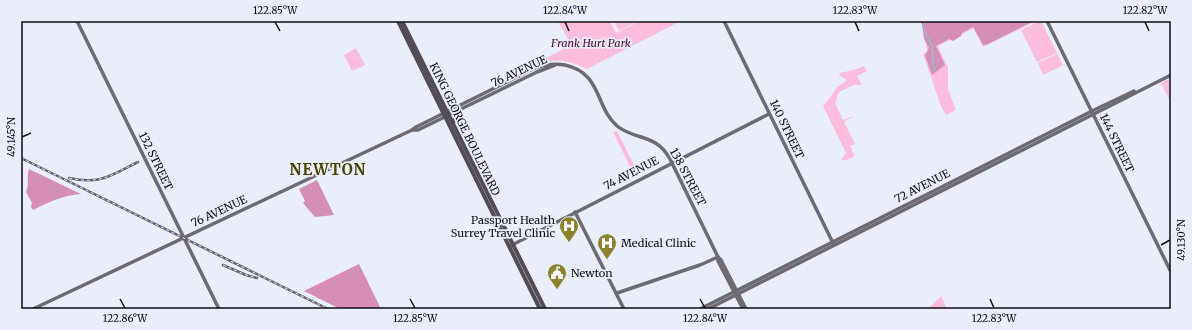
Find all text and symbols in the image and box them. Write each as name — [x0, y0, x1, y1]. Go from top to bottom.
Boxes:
text: 122.85°W — [253, 4, 298, 17]
text: 122.84°W — [543, 4, 588, 17]
text: 122.83°W — [833, 4, 878, 17]
text: 122.82°W — [1123, 4, 1168, 17]
park label: Frank Hurt Park — [550, 36, 631, 50]
street label: 76 AVENUE — [489, 52, 549, 90]
street label: KING GEORGE BOULEVARD — [427, 60, 503, 198]
street label: 140 STREET — [767, 97, 807, 161]
street label: 144 STREET — [1097, 111, 1137, 175]
text: 49.145°N — [5, 117, 18, 157]
street label: 132 STREET — [136, 130, 176, 193]
street label: 138 STREET — [667, 146, 709, 209]
street label: 74 AVENUE — [601, 153, 661, 193]
district label: NEWTON — [290, 160, 366, 179]
street label: 72 AVENUE — [892, 166, 952, 206]
street label: 76 AVENUE — [189, 192, 249, 230]
place label: Passport Health Surrey Travel Clinic — [451, 213, 556, 240]
hospital icon: Passport Health Surrey Travel Clinic — [558, 215, 580, 243]
text: 49.130°N — [1175, 219, 1188, 261]
hospital icon: Medical Clinic — [596, 232, 618, 260]
place label: Medical Clinic — [621, 236, 696, 250]
public building icon: Newton — [546, 262, 568, 290]
place label: Newton — [571, 266, 613, 280]
text: 122.86°W — [103, 312, 148, 325]
text: 122.85°W — [393, 312, 438, 325]
text: 122.84°W — [683, 312, 728, 325]
text: 122.83°W — [972, 312, 1017, 325]

